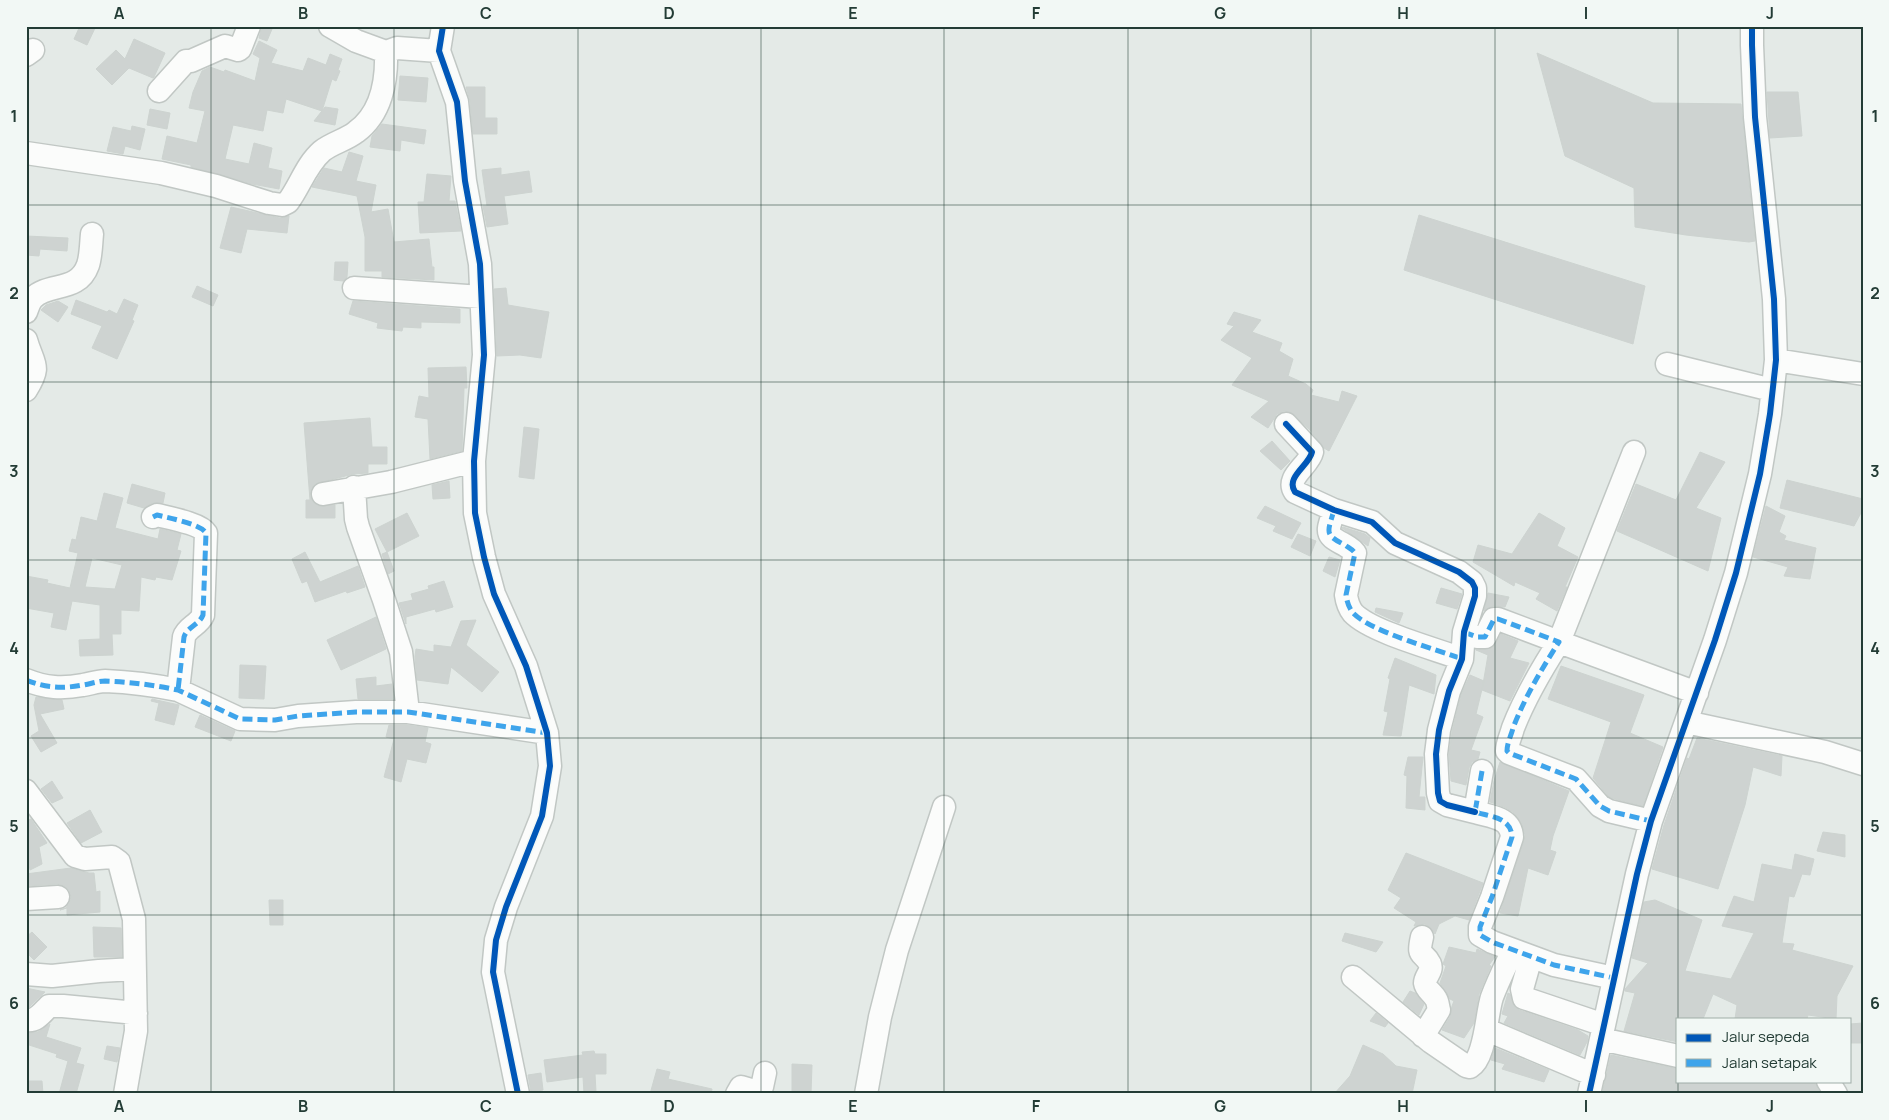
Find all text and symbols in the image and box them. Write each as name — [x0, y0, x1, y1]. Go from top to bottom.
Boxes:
text: A — [114, 2, 125, 24]
text: B — [298, 2, 308, 24]
text: C — [480, 2, 492, 24]
text: D — [663, 2, 675, 24]
text: E — [848, 2, 858, 24]
text: F — [1032, 2, 1041, 24]
text: G — [1214, 2, 1226, 24]
text: H — [1397, 2, 1409, 24]
text: I — [1584, 2, 1588, 24]
text: J — [1766, 2, 1774, 24]
text: 1 — [10, 105, 18, 127]
text: 1 — [1871, 105, 1879, 127]
text: 2 — [9, 282, 19, 304]
text: 2 — [1870, 282, 1880, 304]
text: 3 — [9, 460, 19, 482]
text: 3 — [1870, 460, 1880, 482]
text: 4 — [9, 637, 19, 659]
text: 4 — [1870, 637, 1880, 659]
text: 5 — [9, 815, 19, 837]
text: 5 — [1870, 815, 1880, 837]
text: 6 — [9, 992, 19, 1014]
text: 6 — [1870, 992, 1880, 1014]
legend — [1676, 1018, 1852, 1082]
text: Jalur sepeda — [1722, 1026, 1809, 1047]
text: Jalan setapak — [1722, 1052, 1817, 1073]
text: A — [114, 1095, 125, 1117]
text: B — [298, 1095, 308, 1117]
text: C — [480, 1095, 492, 1117]
text: D — [663, 1095, 675, 1117]
text: E — [848, 1095, 858, 1117]
text: F — [1032, 1095, 1041, 1117]
text: G — [1214, 1095, 1226, 1117]
text: H — [1397, 1095, 1409, 1117]
text: I — [1584, 1095, 1588, 1117]
text: J — [1766, 1095, 1774, 1117]

